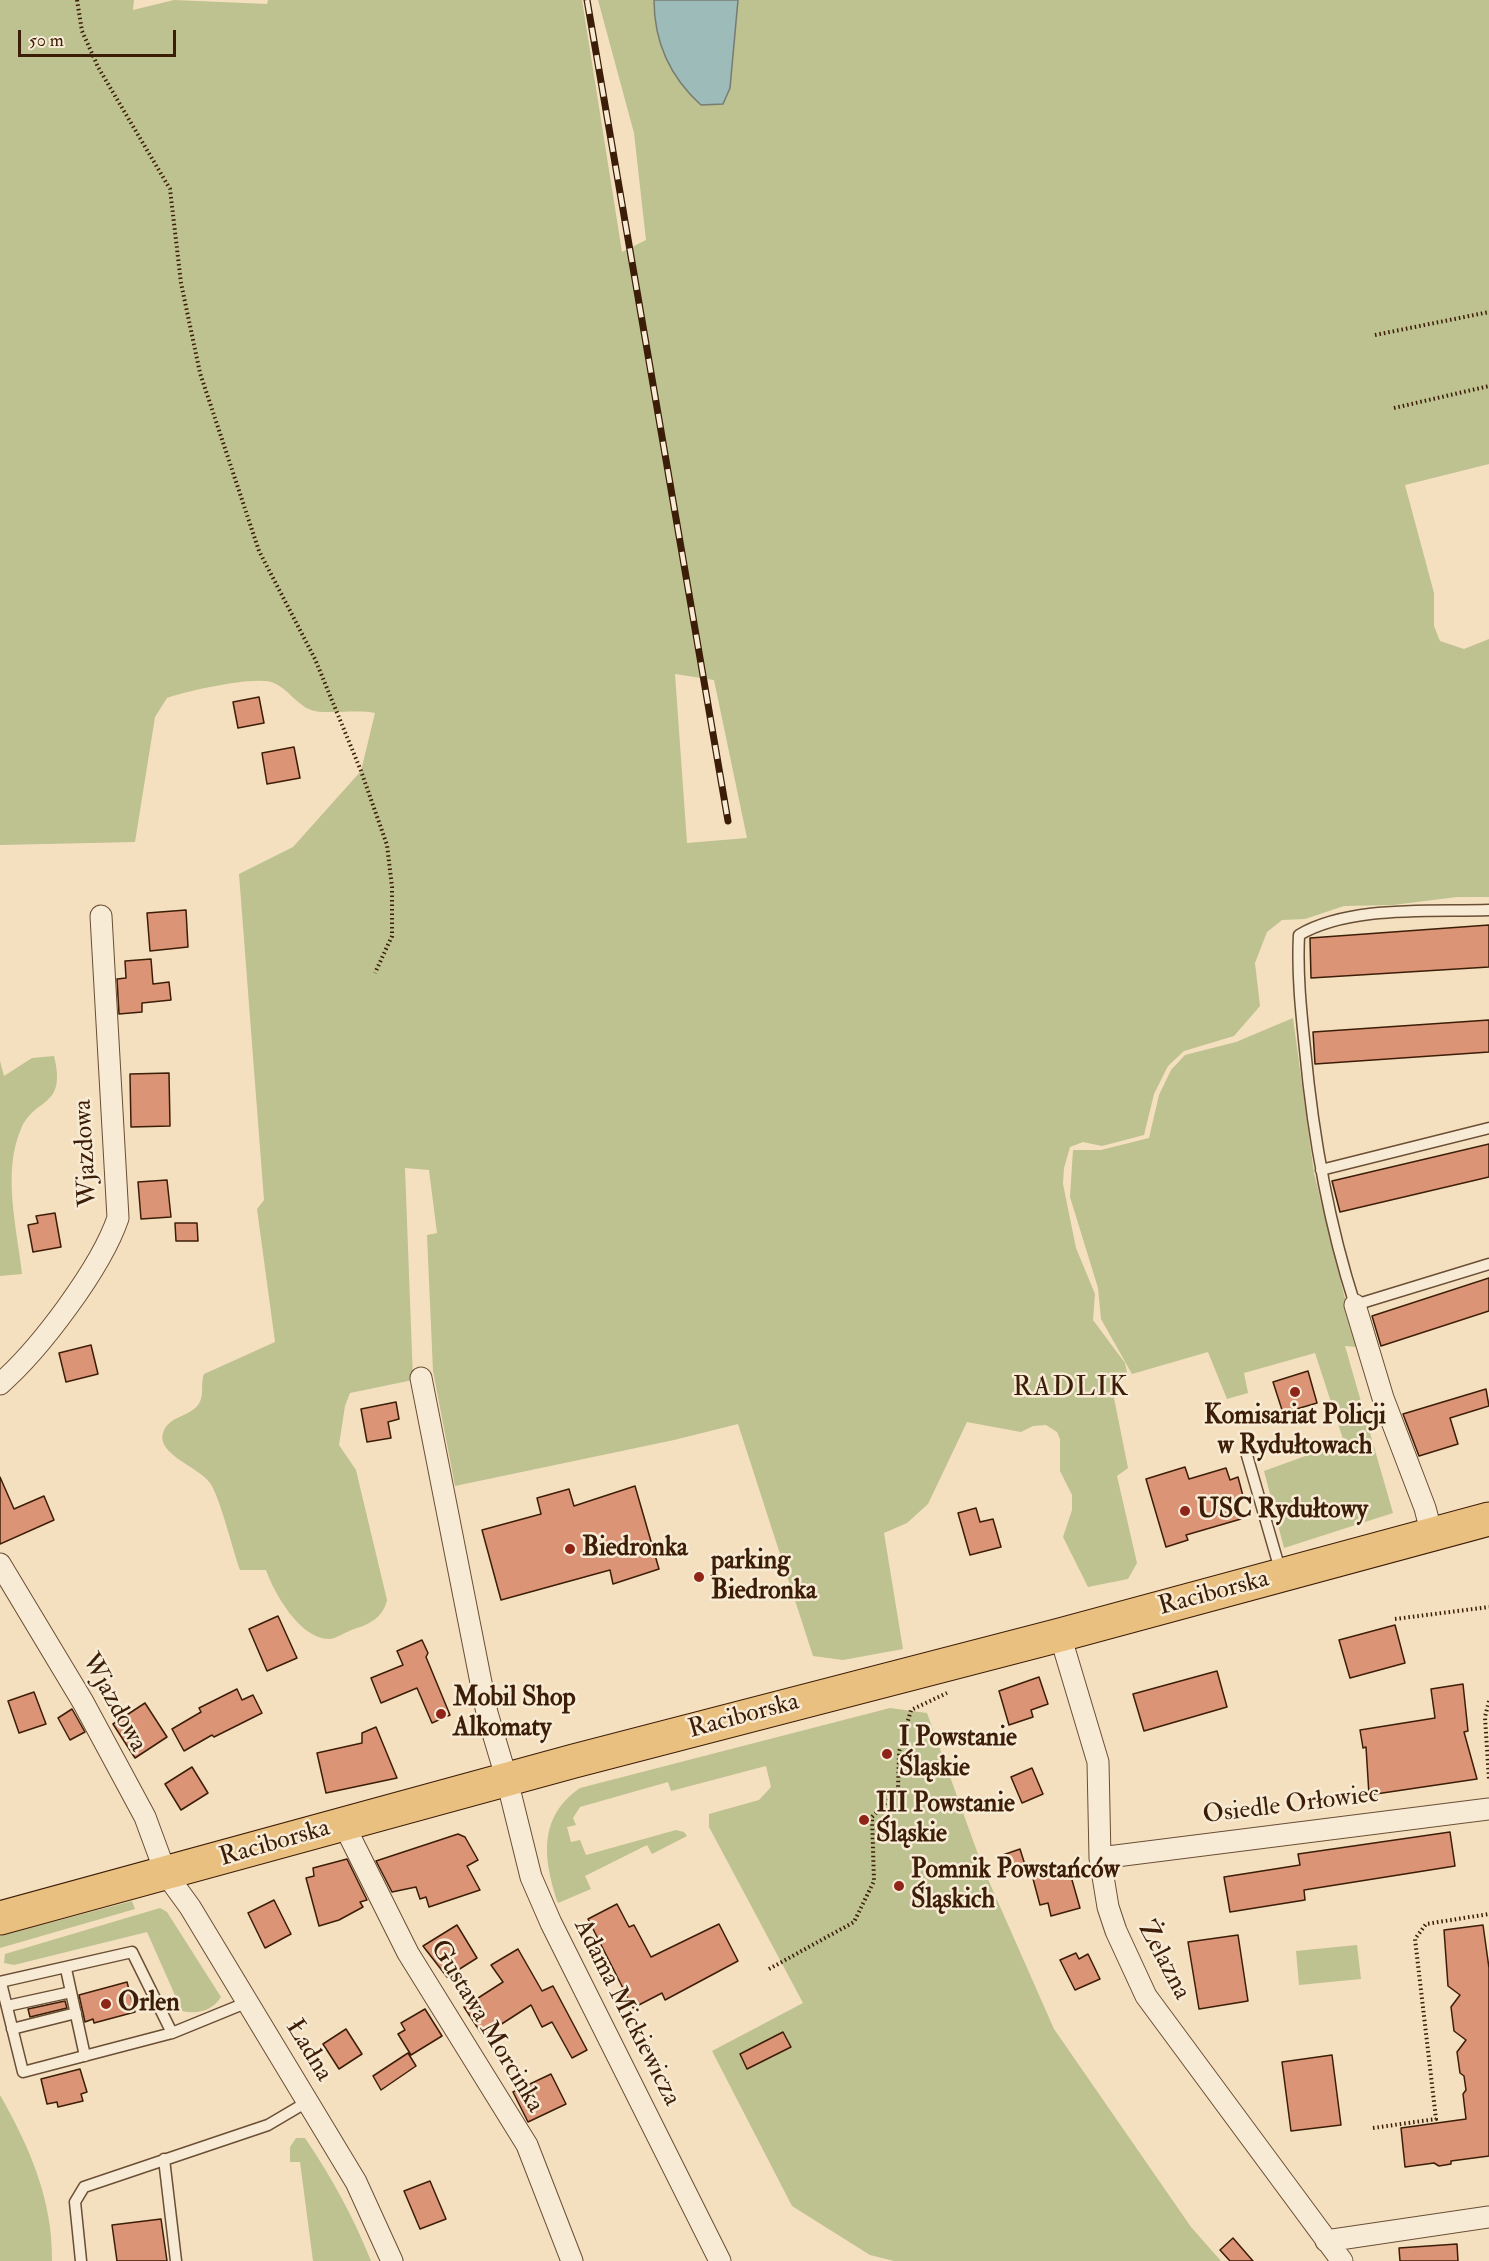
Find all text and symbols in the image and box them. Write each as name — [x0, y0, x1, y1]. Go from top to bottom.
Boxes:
scale bar — [21, 18, 178, 56]
text: 50 m — [29, 29, 64, 52]
street label: Wjazdowa — [69, 1098, 105, 1208]
district label: RADLIK — [1013, 1373, 1129, 1405]
marker: Komisariat Policji w Rydułtowach — [1288, 1385, 1302, 1399]
place label: Komisariat Policji w Rydułtowach — [1204, 1401, 1386, 1462]
place label: USC Rydułtowy — [1197, 1495, 1368, 1527]
marker: USC Rydułtowy — [1178, 1504, 1192, 1518]
place label: Biedronka — [582, 1533, 688, 1565]
marker: Biedronka — [563, 1542, 577, 1556]
place label: parking Biedronka — [711, 1546, 817, 1607]
street label: Raciborska — [1155, 1564, 1273, 1624]
marker: parking Biedronka — [692, 1570, 706, 1584]
street label: Wjazdowa — [73, 1648, 153, 1758]
place label: Mobil Shop Alkomaty — [453, 1683, 576, 1744]
street label: Raciborska — [685, 1687, 803, 1747]
marker: Mobil Shop Alkomaty — [434, 1707, 448, 1721]
place label: I Powstanie Śląskie — [899, 1723, 1017, 1784]
marker: I Powstanie Śląskie — [880, 1747, 894, 1761]
street label: Osiedle Orłowiec — [1201, 1780, 1381, 1832]
place label: III Powstanie Śląskie — [876, 1789, 1015, 1850]
street label: Raciborska — [216, 1813, 334, 1875]
marker: III Powstanie Śląskie — [857, 1813, 871, 1827]
place label: Pomnik Powstańców Śląskich — [911, 1855, 1119, 1916]
marker: Pomnik Powstańców Śląskich — [892, 1879, 906, 1893]
street label: Adama Mickiewicza — [565, 1914, 687, 2112]
street label: Żelazna — [1129, 1916, 1197, 2006]
street label: Gustawa Morcinka — [422, 1935, 550, 2119]
place label: Orlen — [118, 1988, 180, 2020]
marker: Orlen — [99, 1997, 113, 2011]
street label: Ładna — [278, 2014, 338, 2088]

